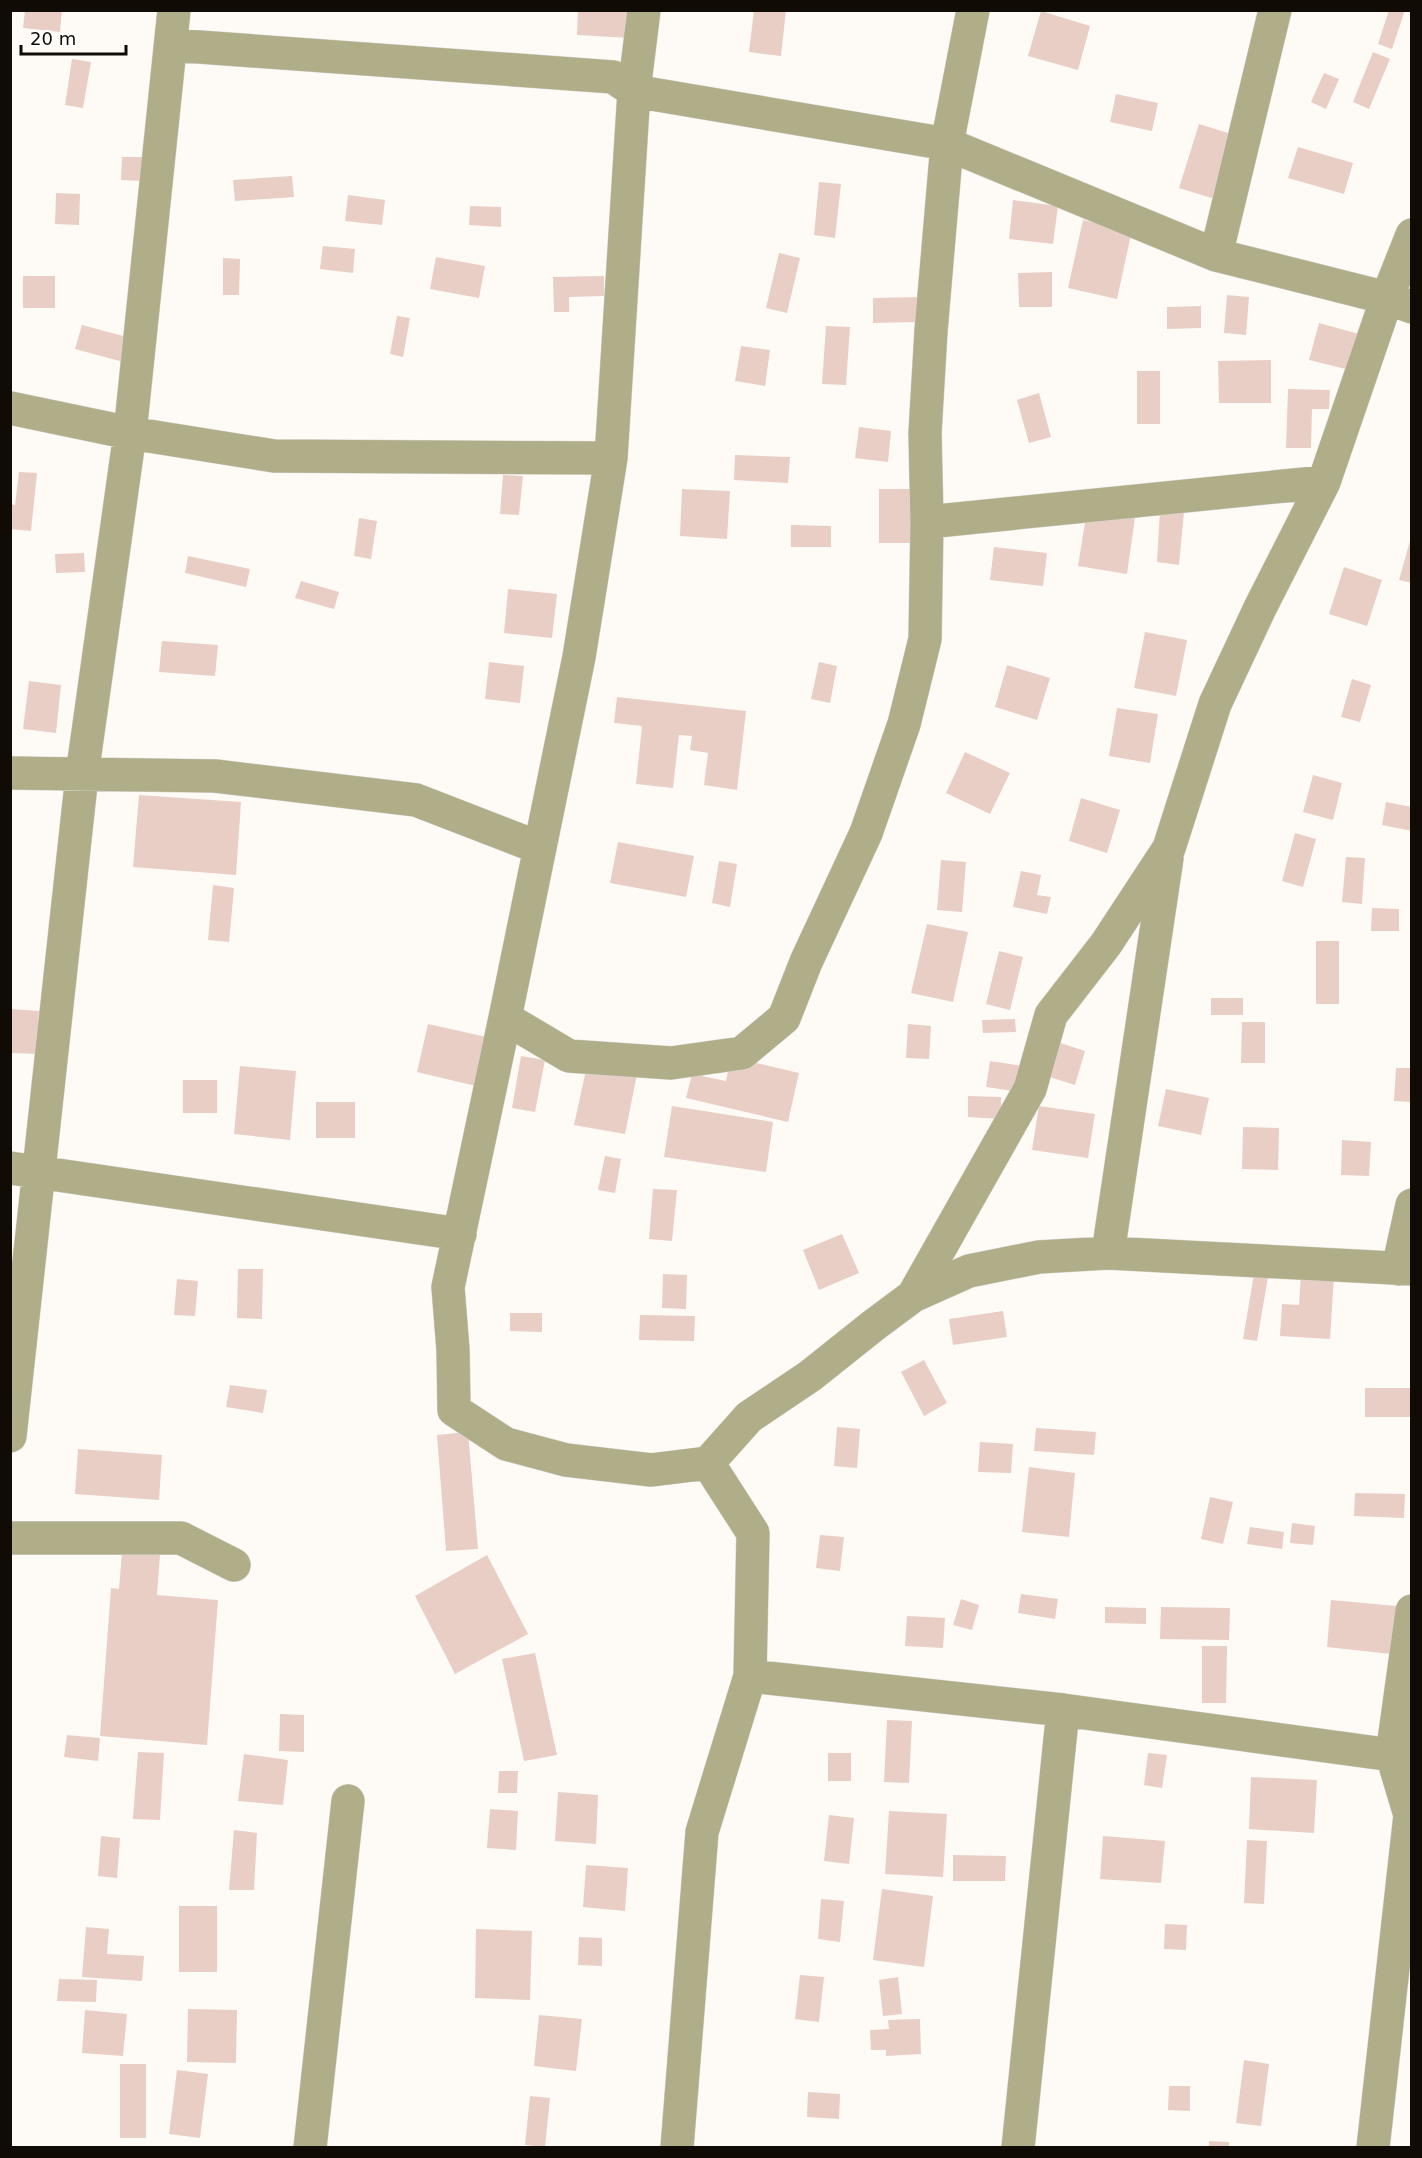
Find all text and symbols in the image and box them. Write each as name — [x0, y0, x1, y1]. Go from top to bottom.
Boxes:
scale bar — [21, 18, 126, 56]
text: 20 m — [30, 28, 76, 49]

